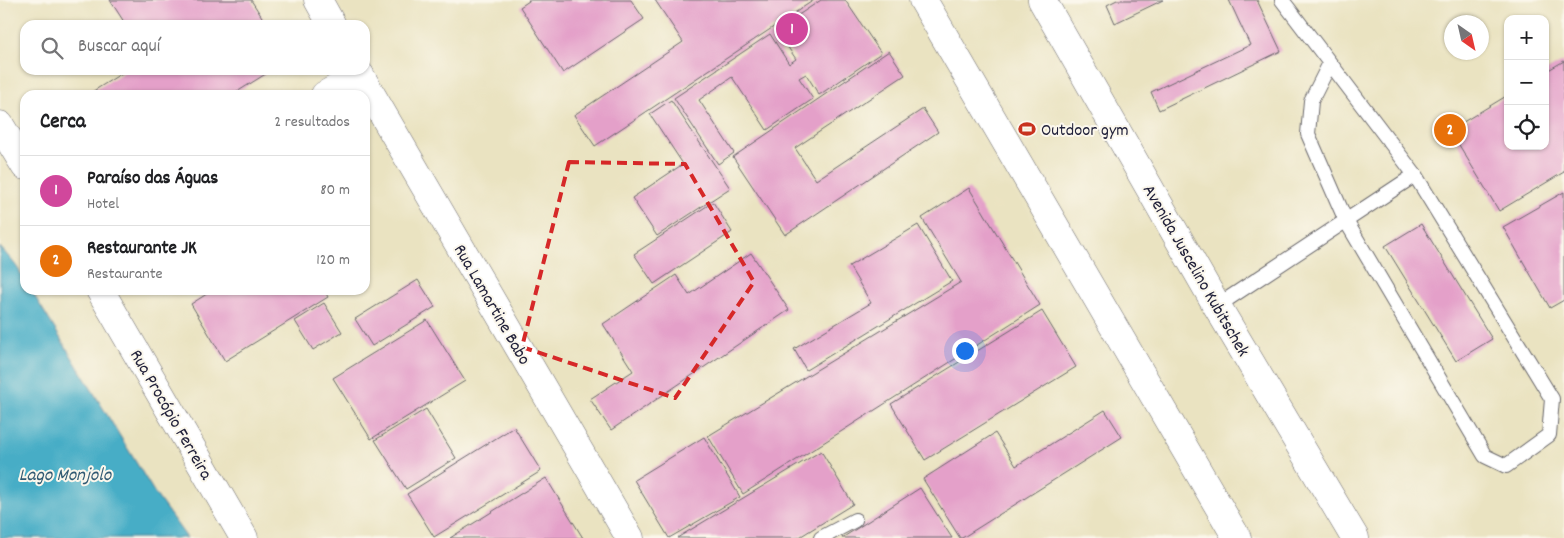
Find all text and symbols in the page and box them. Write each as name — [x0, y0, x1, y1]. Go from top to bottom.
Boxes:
pin: 1 — [776, 10, 808, 48]
north arrow — [1444, 15, 1489, 60]
map controls — [1504, 15, 1549, 150]
button: + — [1504, 15, 1549, 60]
search box — [20, 20, 370, 75]
icon: search — [38, 34, 66, 62]
text: Buscar aquí — [78, 34, 160, 61]
button: − — [1504, 60, 1549, 105]
button: locate — [1504, 105, 1549, 150]
text: Cerca — [40, 108, 86, 138]
text: 2 resultados — [274, 111, 350, 134]
pin: 2 — [1434, 111, 1466, 149]
sports icon: Outdoor gym — [1017, 119, 1037, 139]
place label: Outdoor gym — [1041, 119, 1129, 144]
text: Paraíso das Águas — [87, 166, 218, 193]
text: 1 — [54, 179, 58, 202]
text: 80 m — [320, 179, 350, 202]
street label: Avenida Juscelino Kubitschek — [1135, 181, 1254, 362]
text: Hotel — [87, 193, 119, 216]
text: Restaurante JK — [87, 236, 197, 263]
street label: Rua Lamartine Babo — [446, 240, 536, 370]
text: 2 — [53, 249, 60, 272]
text: 120 m — [316, 249, 350, 272]
text: Restaurante — [87, 263, 163, 286]
your location — [952, 338, 978, 364]
street label: Rua Procópio Ferreira — [122, 346, 218, 485]
water label: Lago Monjolo — [19, 463, 113, 490]

